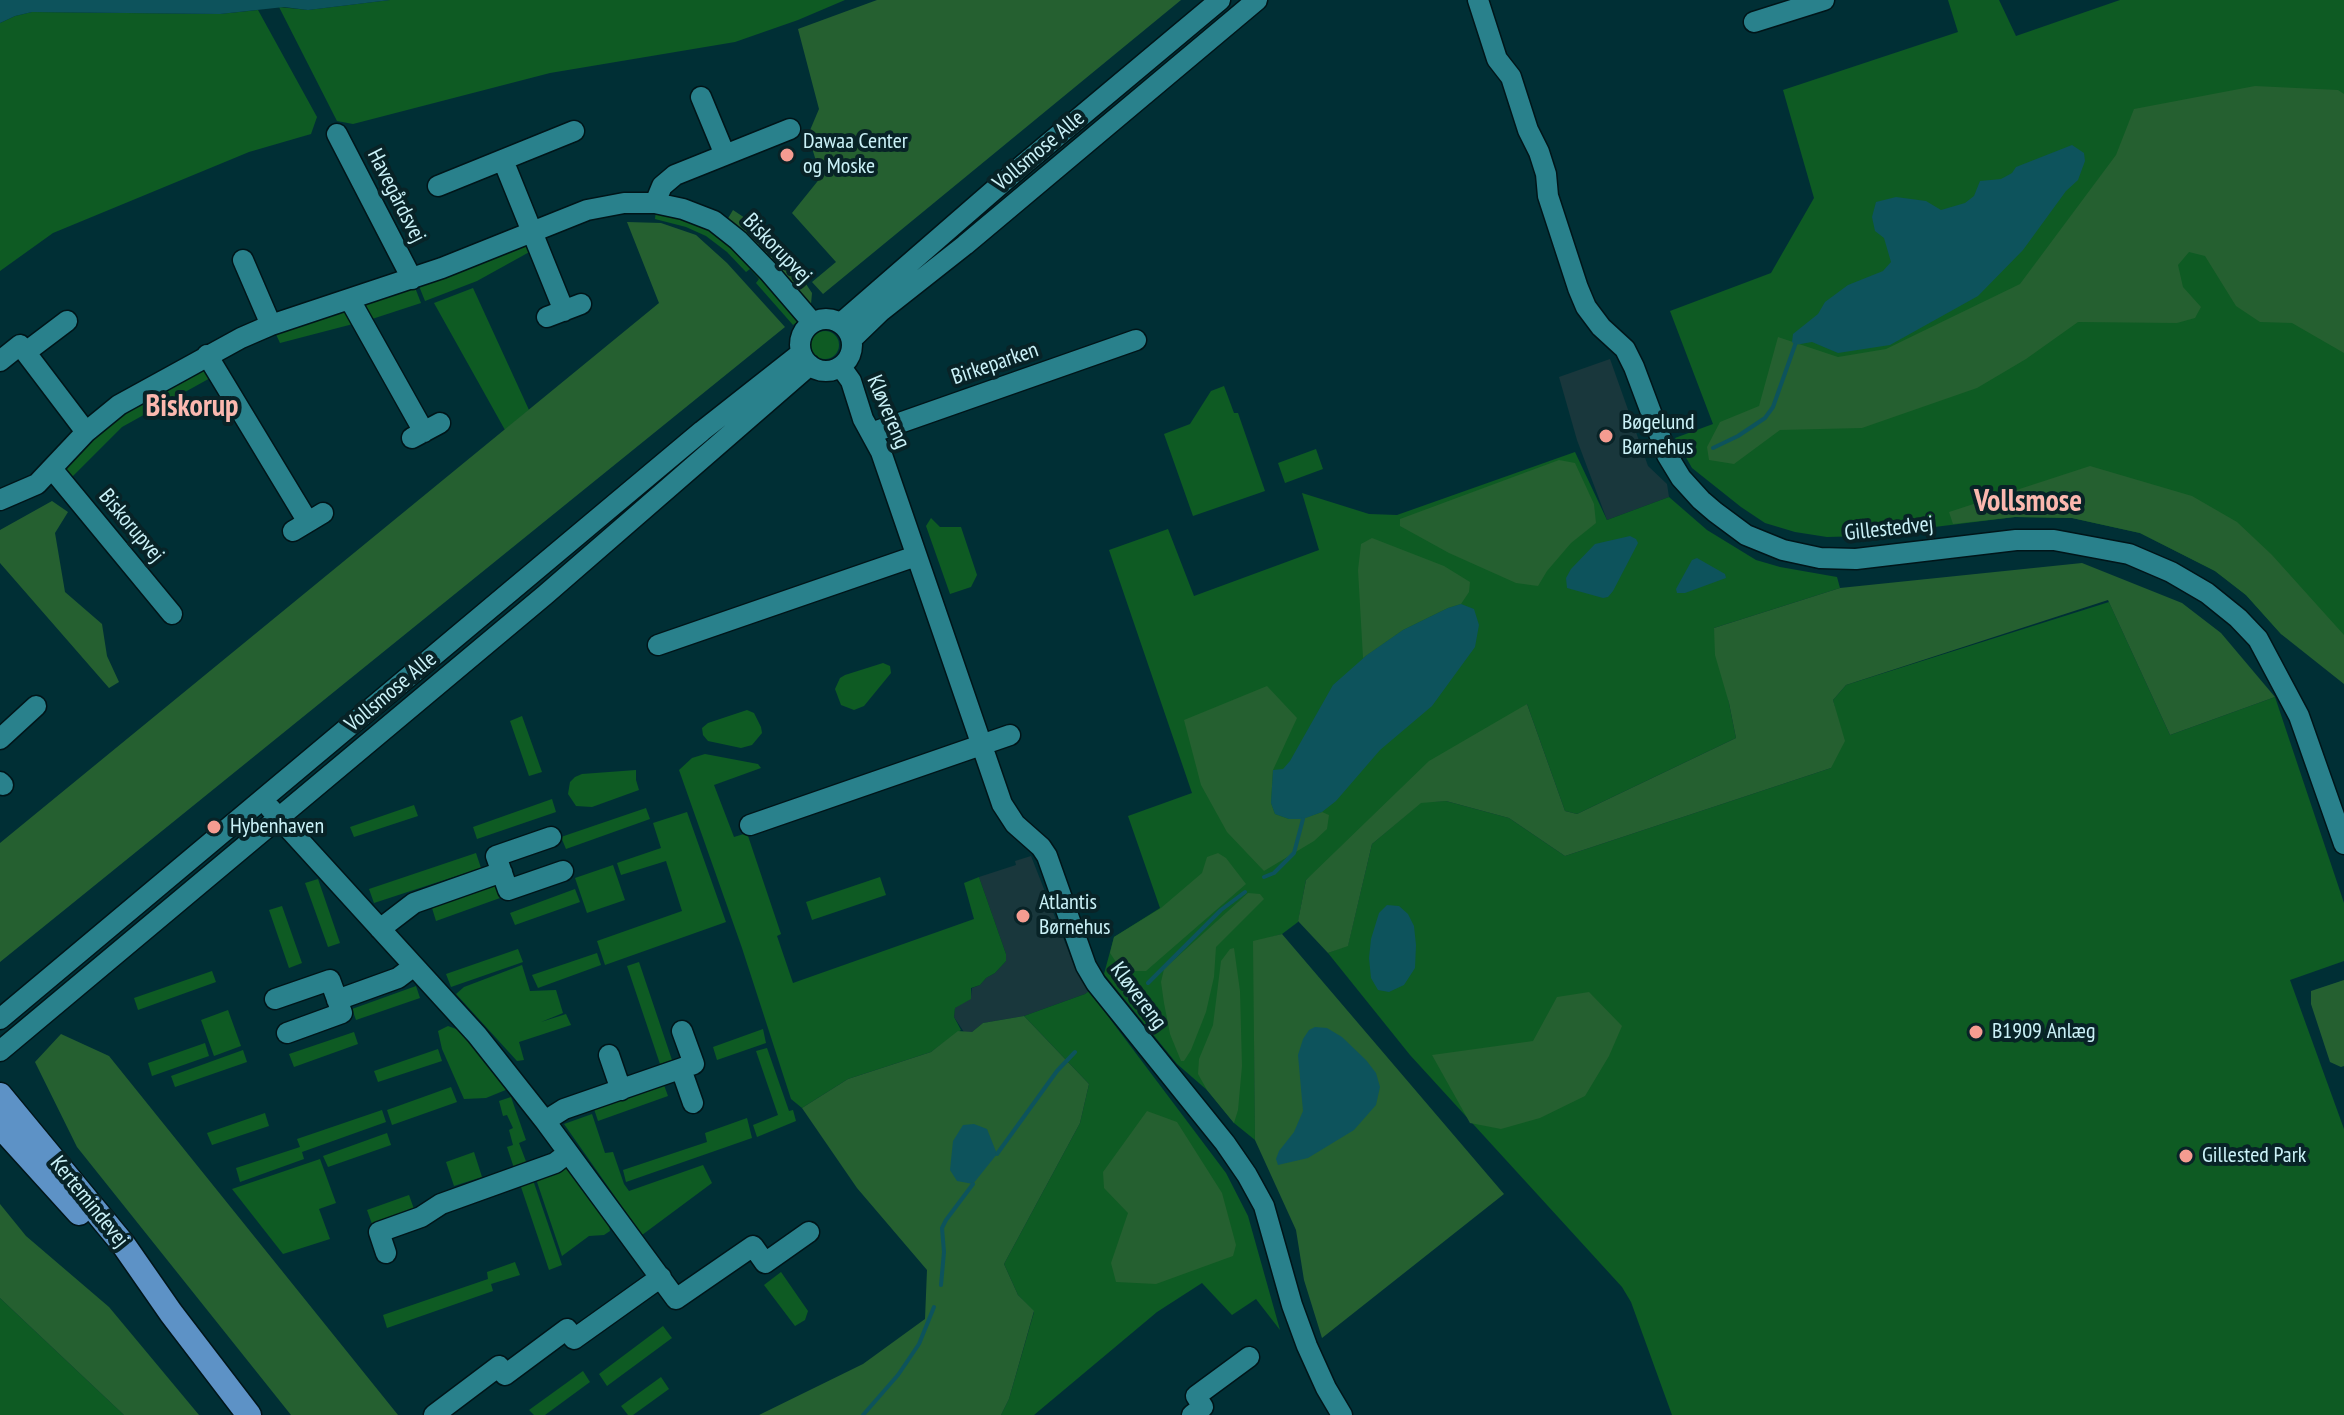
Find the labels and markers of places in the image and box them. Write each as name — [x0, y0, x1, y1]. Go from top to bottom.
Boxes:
place label: Dawaa Center og Moske — [803, 129, 908, 180]
marker: Dawaa Center og Moske — [778, 146, 796, 164]
place label: Bøgelund Børnehus — [1622, 410, 1694, 462]
marker: Bøgelund Børnehus — [1597, 427, 1615, 445]
place label: Hybenhaven — [230, 814, 324, 840]
marker: Hybenhaven — [205, 818, 223, 836]
place label: Atlantis Børnehus — [1039, 890, 1110, 942]
marker: Atlantis Børnehus — [1014, 907, 1032, 925]
place label: B1909 Anlæg — [1992, 1019, 2095, 1045]
marker: B1909 Anlæg — [1967, 1023, 1985, 1041]
place label: Gillested Park — [2202, 1143, 2306, 1169]
marker: Gillested Park — [2177, 1147, 2195, 1165]

